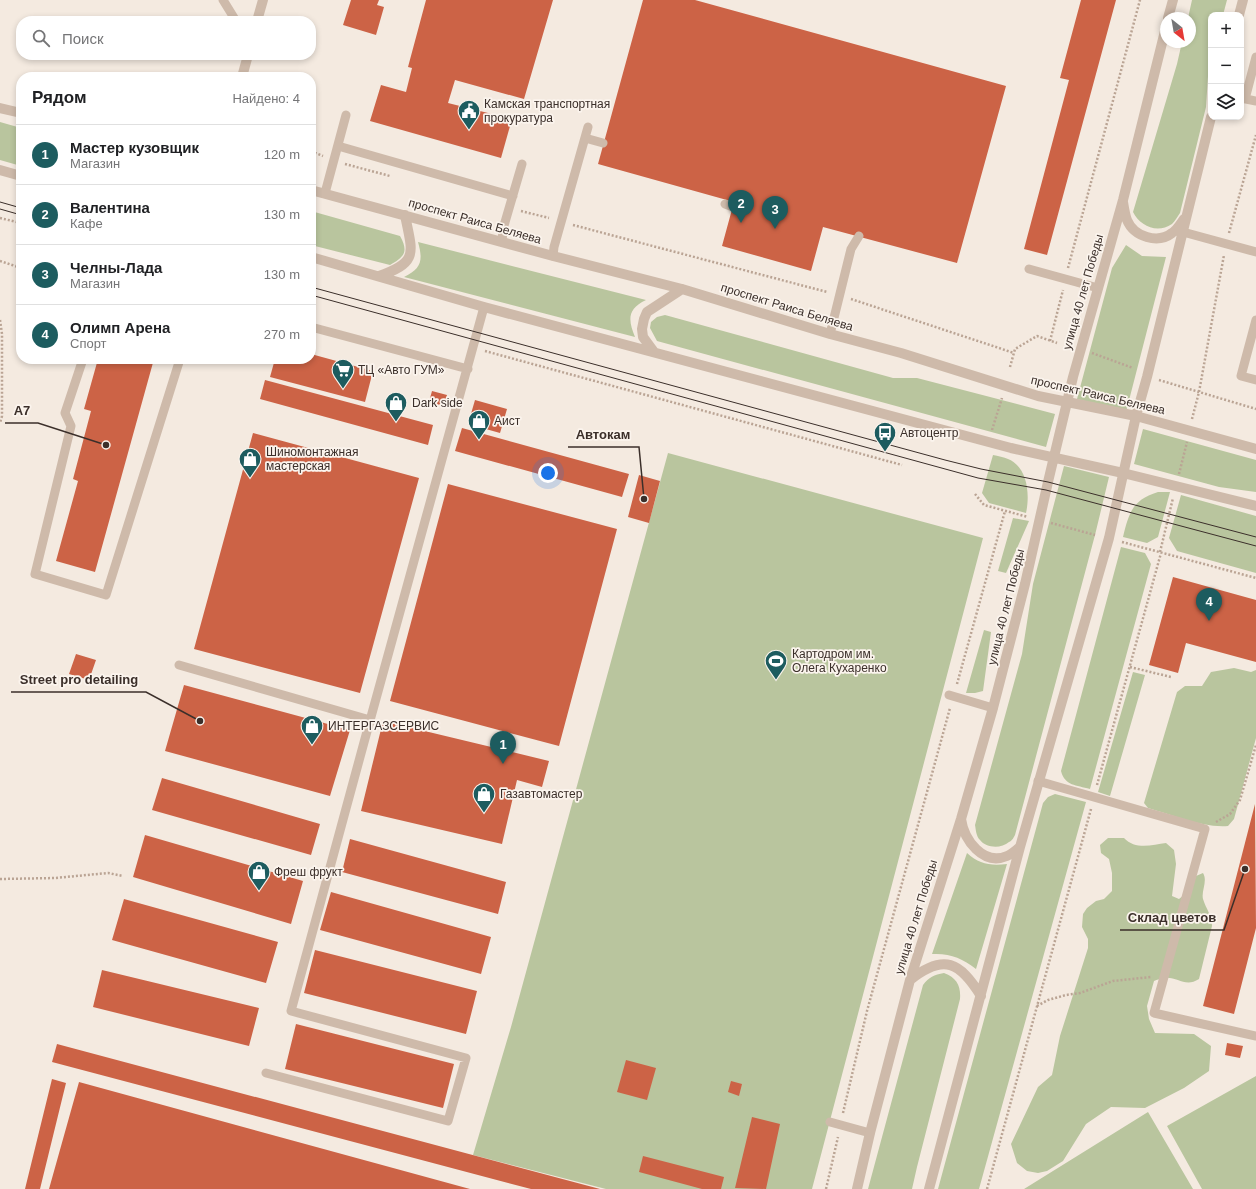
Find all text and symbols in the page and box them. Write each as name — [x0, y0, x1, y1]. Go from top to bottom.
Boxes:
north arrow — [1160, 12, 1196, 48]
map controls — [1208, 12, 1244, 120]
button: + — [1208, 12, 1244, 48]
search box — [16, 16, 316, 60]
icon: search — [30, 27, 52, 49]
text: Поиск — [62, 30, 104, 47]
button: − — [1208, 48, 1244, 84]
button: layers — [1208, 84, 1244, 120]
text: Рядом — [32, 88, 87, 107]
text: Найдено: 4 — [232, 91, 300, 106]
place label: Камская транспортная прокуратура — [484, 97, 610, 125]
public building icon: Камская транспортная прокуратура — [456, 98, 482, 131]
text: Мастер кузовщик — [70, 139, 199, 156]
text: 1 — [41, 147, 49, 162]
text: 120 m — [264, 147, 300, 162]
text: Магазин — [70, 156, 120, 171]
pin: 2 — [728, 190, 754, 223]
street label: проспект Раиса Беляева — [407, 195, 543, 247]
pin: 3 — [762, 196, 788, 229]
text: Валентина — [70, 199, 150, 216]
text: 2 — [41, 207, 49, 222]
text: 130 m — [264, 207, 300, 222]
text: Кафе — [70, 216, 103, 231]
street label: улица 40 лет Победы — [1060, 233, 1106, 351]
text: Челны-Лада — [70, 259, 162, 276]
text: 3 — [41, 267, 49, 282]
text: 130 m — [264, 267, 300, 282]
text: Магазин — [70, 276, 120, 291]
street label: проспект Раиса Беляева — [719, 280, 855, 334]
text: Олимп Арена — [70, 319, 170, 336]
text: 4 — [41, 327, 49, 342]
text: 270 m — [264, 327, 300, 342]
text: Спорт — [70, 336, 107, 351]
supermarket icon: ТЦ «Авто ГУМ» — [330, 357, 356, 390]
place label: ТЦ «Авто ГУМ» — [358, 363, 445, 377]
street label: проспект Раиса Беляева — [1029, 373, 1167, 417]
shop icon: Dark side — [383, 390, 409, 423]
place label: Dark side — [412, 396, 463, 410]
callout: А7 — [5, 398, 38, 423]
text: А7 — [14, 403, 30, 418]
shop icon: Аист — [466, 408, 492, 441]
place label: Аист — [494, 414, 521, 428]
bus stop icon: Автоцентр — [872, 420, 898, 453]
callout: Автокам — [568, 422, 639, 447]
place label: Автоцентр — [900, 426, 959, 440]
text: Автокам — [576, 427, 630, 442]
place label: Шиномонтажная мастерская — [266, 445, 358, 473]
shop icon: Шиномонтажная мастерская — [237, 446, 263, 479]
your location — [538, 463, 558, 483]
street label: улица 40 лет Победы — [985, 547, 1027, 667]
pin: 4 — [1196, 588, 1222, 621]
place label: Картодром им. Олега Кухаренко — [792, 647, 887, 675]
sports icon: Картодром им. Олега Кухаренко — [763, 648, 789, 681]
callout: Street pro detailing — [11, 667, 146, 692]
text: Street pro detailing — [20, 672, 138, 687]
shop icon: ИНТЕРГАЗСЕРВИС — [299, 713, 325, 746]
place label: ИНТЕРГАЗСЕРВИС — [328, 719, 440, 733]
pin: 1 — [490, 731, 516, 764]
shop icon: Газавтомастер — [471, 781, 497, 814]
place label: Газавтомастер — [500, 787, 583, 801]
street label: улица 40 лет Победы — [892, 858, 940, 976]
shop icon: Фреш фрукт — [246, 859, 272, 892]
place label: Фреш фрукт — [274, 865, 343, 879]
callout: Склад цветов — [1120, 905, 1224, 930]
text: Склад цветов — [1128, 910, 1216, 925]

